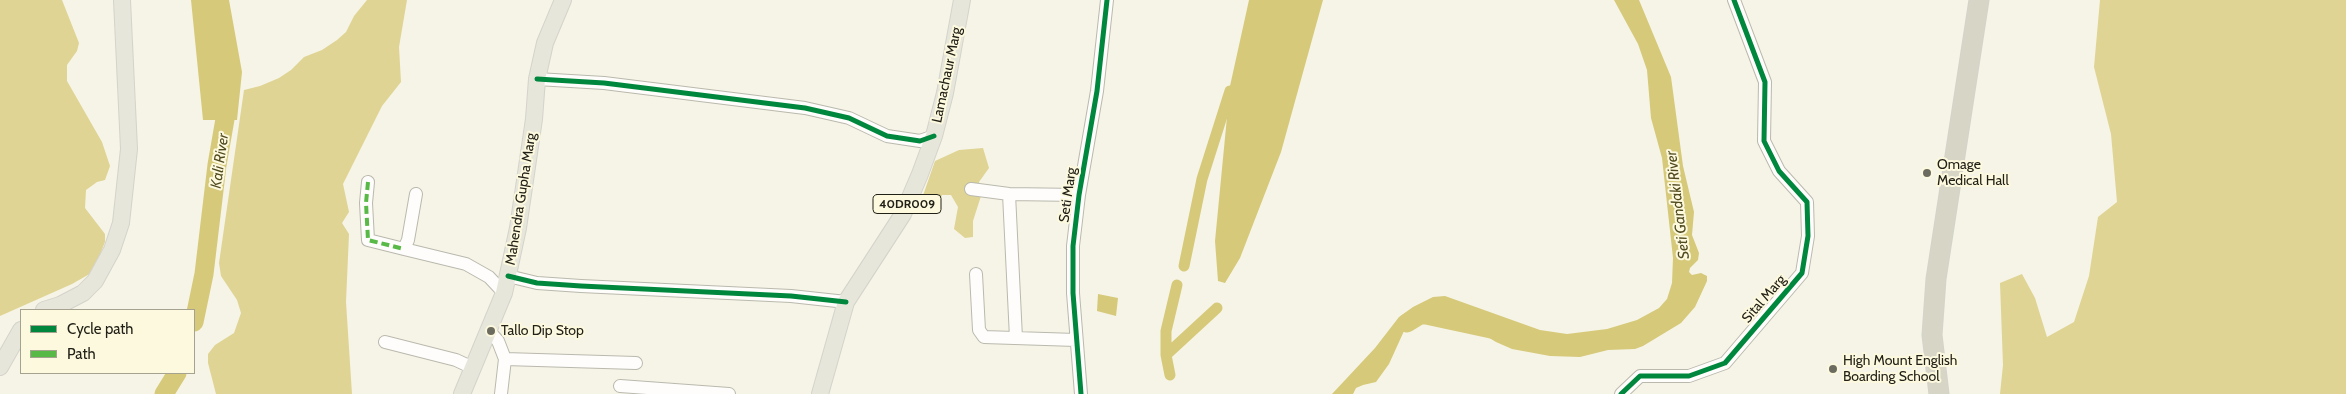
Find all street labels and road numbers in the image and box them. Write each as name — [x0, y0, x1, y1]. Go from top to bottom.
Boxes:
street label: Lamachaur Marg — [929, 26, 965, 124]
street label: Mahendra Gupha Marg — [502, 132, 540, 266]
street label: Seti Marg — [1056, 166, 1080, 224]
road number: 40DR009 — [873, 194, 941, 213]
street label: Sital Marg — [1739, 272, 1789, 326]

